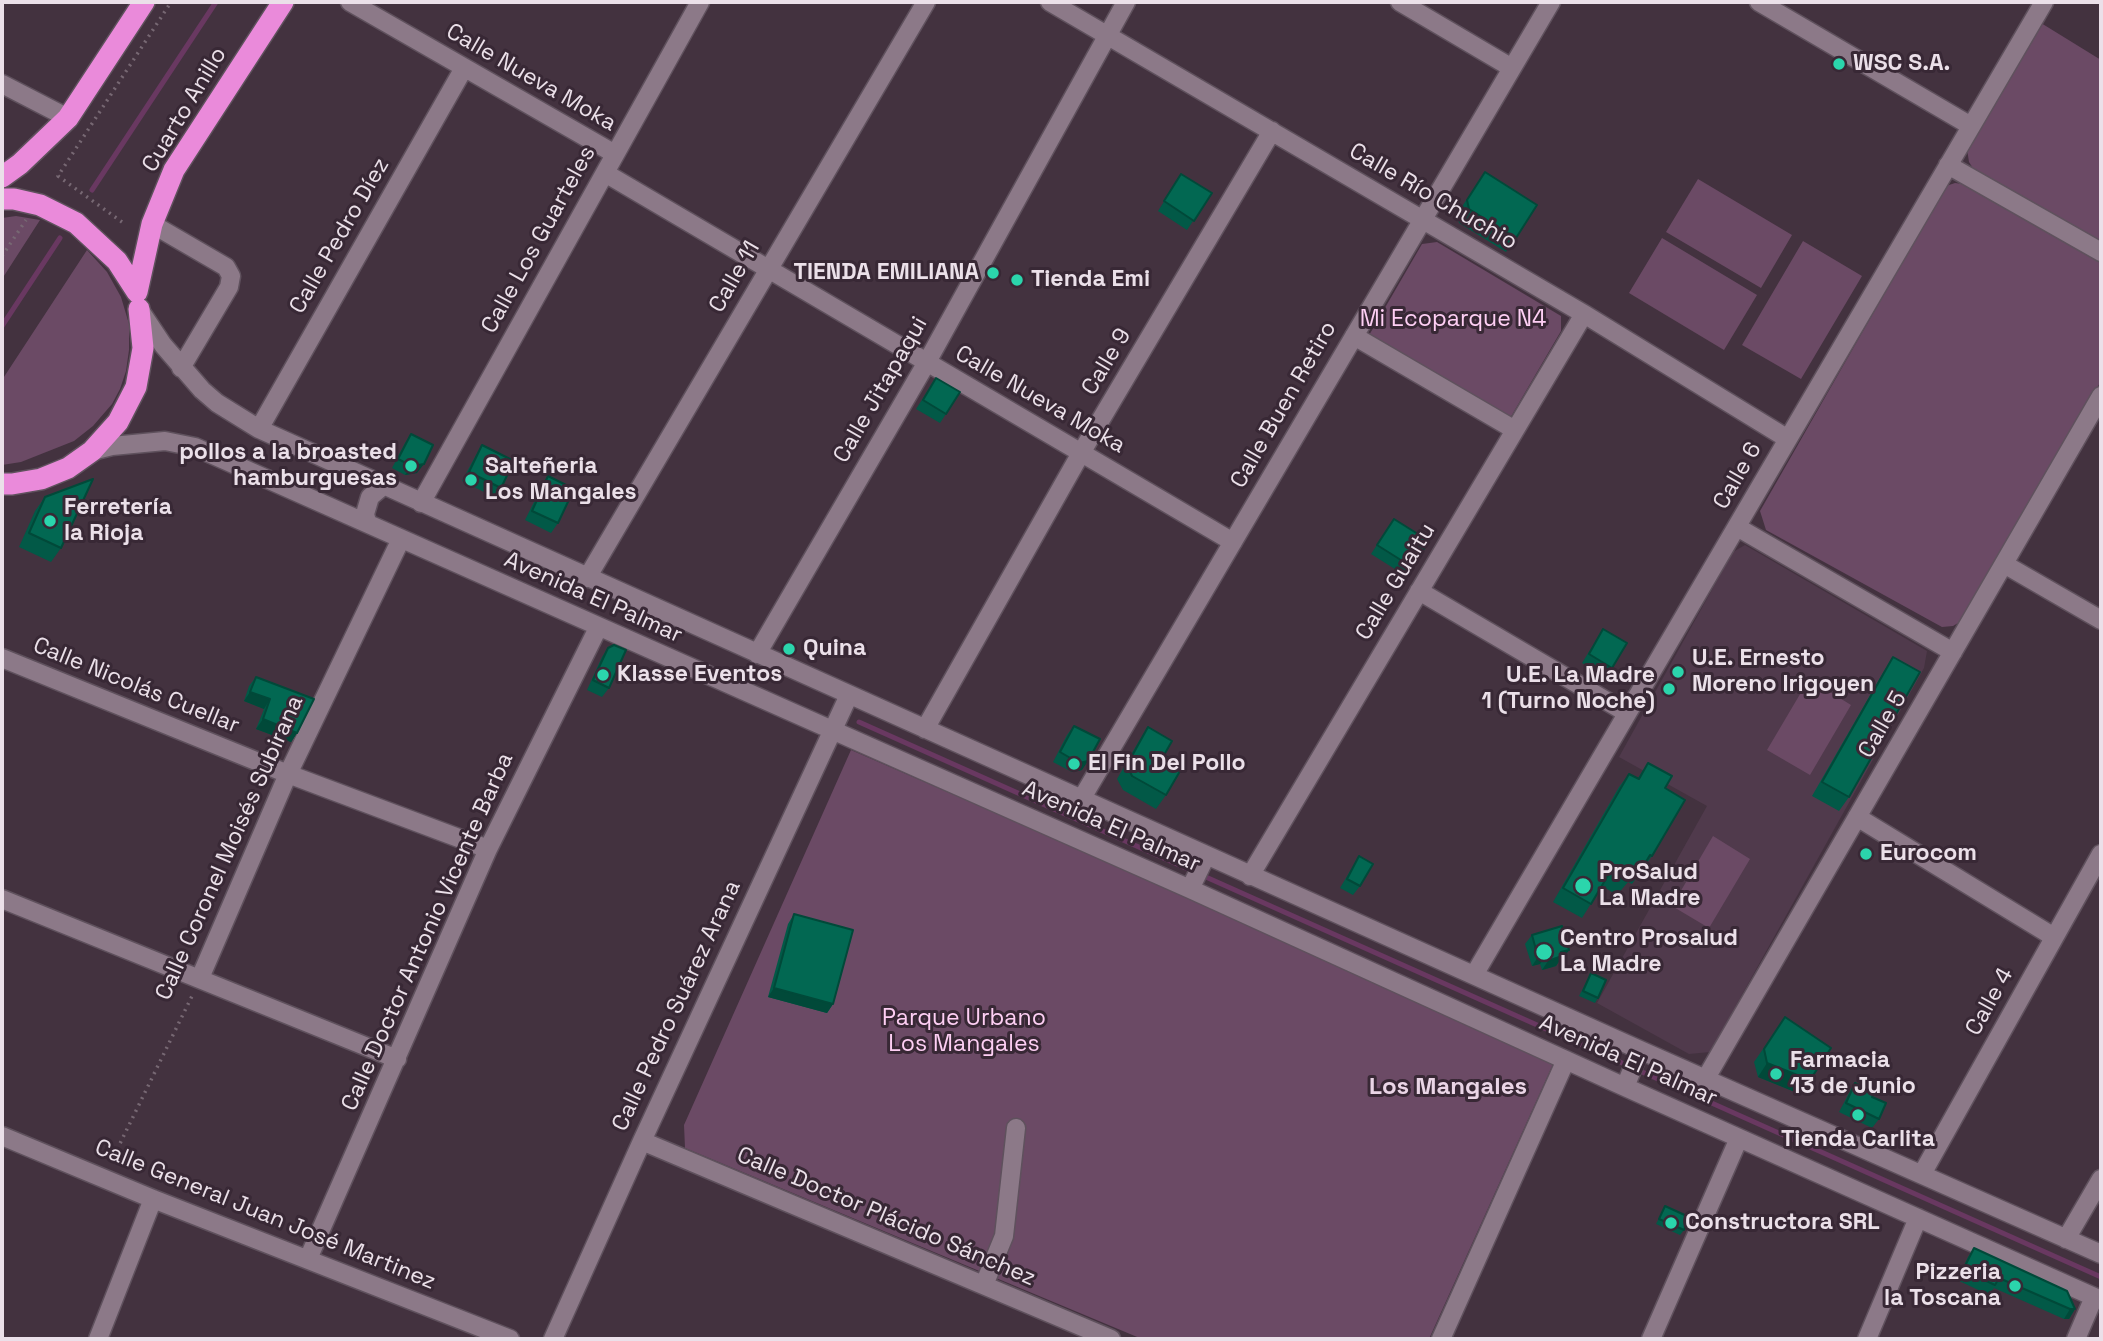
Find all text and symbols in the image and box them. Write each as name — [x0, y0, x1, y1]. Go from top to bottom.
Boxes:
street label: Calle Nueva Moka — [441, 18, 621, 138]
street label: Cuarto Anillo — [137, 43, 233, 177]
place label: WSC S.A. — [1853, 50, 1950, 78]
marker: WSC S.A. — [1831, 56, 1847, 72]
street label: Calle Río Chuchio — [1344, 138, 1522, 256]
street label: Calle Los Guarteles — [476, 142, 602, 338]
street label: Calle Pedro Díez — [284, 153, 396, 319]
street label: Calle 11 — [704, 236, 766, 318]
place label: TIENDA EMILIANA — [793, 259, 979, 287]
marker: TIENDA EMILIANA — [985, 265, 1001, 281]
place label: Tienda Emi — [1031, 266, 1150, 294]
marker: Tienda Emi — [1009, 272, 1025, 288]
park label: Mi Ecoparque N4 — [1360, 306, 1546, 334]
street label: Calle Jitapaqui — [828, 312, 934, 468]
street label: Calle Buen Retiro — [1225, 317, 1343, 493]
street label: Calle 9 — [1076, 324, 1138, 400]
street label: Calle Nueva Moka — [950, 340, 1130, 460]
street label: Calle 6 — [1708, 438, 1768, 514]
place label: pollos a la broasted hamburguesas — [179, 439, 397, 493]
place label: Salteñeria Los Mangales — [485, 453, 637, 507]
marker: pollos a la broasted hamburguesas — [403, 458, 419, 474]
marker: Salteñeria Los Mangales — [463, 472, 479, 488]
place label: Ferretería la Rioja — [64, 494, 172, 548]
marker: Ferretería la Rioja — [42, 513, 58, 529]
street label: Calle Guaitu — [1350, 519, 1442, 645]
street label: Avenida El Palmar — [500, 546, 686, 650]
street label: Calle Nicolás Cuellar — [29, 632, 243, 740]
place label: Quina — [803, 635, 866, 663]
marker: Quina — [781, 641, 797, 657]
place label: U.E. Ernesto Moreno Irigoyen — [1692, 645, 1874, 699]
place label: Klasse Eventos — [617, 661, 782, 689]
place label: U.E. La Madre 1 (Turno Noche) — [1481, 662, 1655, 716]
marker: U.E. Ernesto Moreno Irigoyen — [1670, 664, 1686, 680]
marker: Klasse Eventos — [595, 667, 611, 683]
marker: U.E. La Madre 1 (Turno Noche) — [1661, 681, 1677, 697]
street label: Calle 5 — [1853, 687, 1913, 763]
street label: Calle Coronel Moisés Subirana — [150, 691, 310, 1005]
street label: Calle Doctor Antonio Vicente Barba — [336, 749, 520, 1115]
place label: El Fin Del Pollo — [1088, 750, 1246, 778]
marker: El Fin Del Pollo — [1066, 756, 1082, 772]
street label: Avenida El Palmar — [1018, 775, 1204, 879]
place label: Eurocom — [1880, 840, 1977, 868]
marker: Eurocom — [1858, 846, 1874, 862]
place label: ProSalud La Madre — [1599, 859, 1701, 913]
street label: Calle Pedro Suárez Arana — [607, 876, 747, 1136]
marker: ProSalud La Madre — [1573, 876, 1593, 896]
place label: Centro Prosalud La Madre — [1560, 925, 1738, 979]
marker: Centro Prosalud La Madre — [1534, 942, 1554, 962]
street label: Calle 4 — [1960, 963, 2020, 1041]
park label: Parque Urbano Los Mangales — [882, 1005, 1046, 1059]
street label: Avenida El Palmar — [1535, 1009, 1721, 1113]
place label: Farmacia 13 de Junio — [1790, 1047, 1916, 1101]
marker: Farmacia 13 de Junio — [1768, 1066, 1784, 1082]
district label: Los Mangales — [1369, 1073, 1527, 1101]
marker: Tienda Carlita — [1850, 1107, 1866, 1123]
place label: Tienda Carlita — [1781, 1126, 1935, 1154]
street label: Calle General Juan José Martinez — [91, 1134, 439, 1296]
street label: Calle Doctor Plácido Sánchez — [733, 1141, 1039, 1293]
place label: Constructora SRL — [1685, 1209, 1880, 1237]
marker: Constructora SRL — [1663, 1215, 1679, 1231]
place label: Pizzeria la Toscana — [1884, 1259, 2001, 1313]
marker: Pizzeria la Toscana — [2007, 1278, 2023, 1294]

